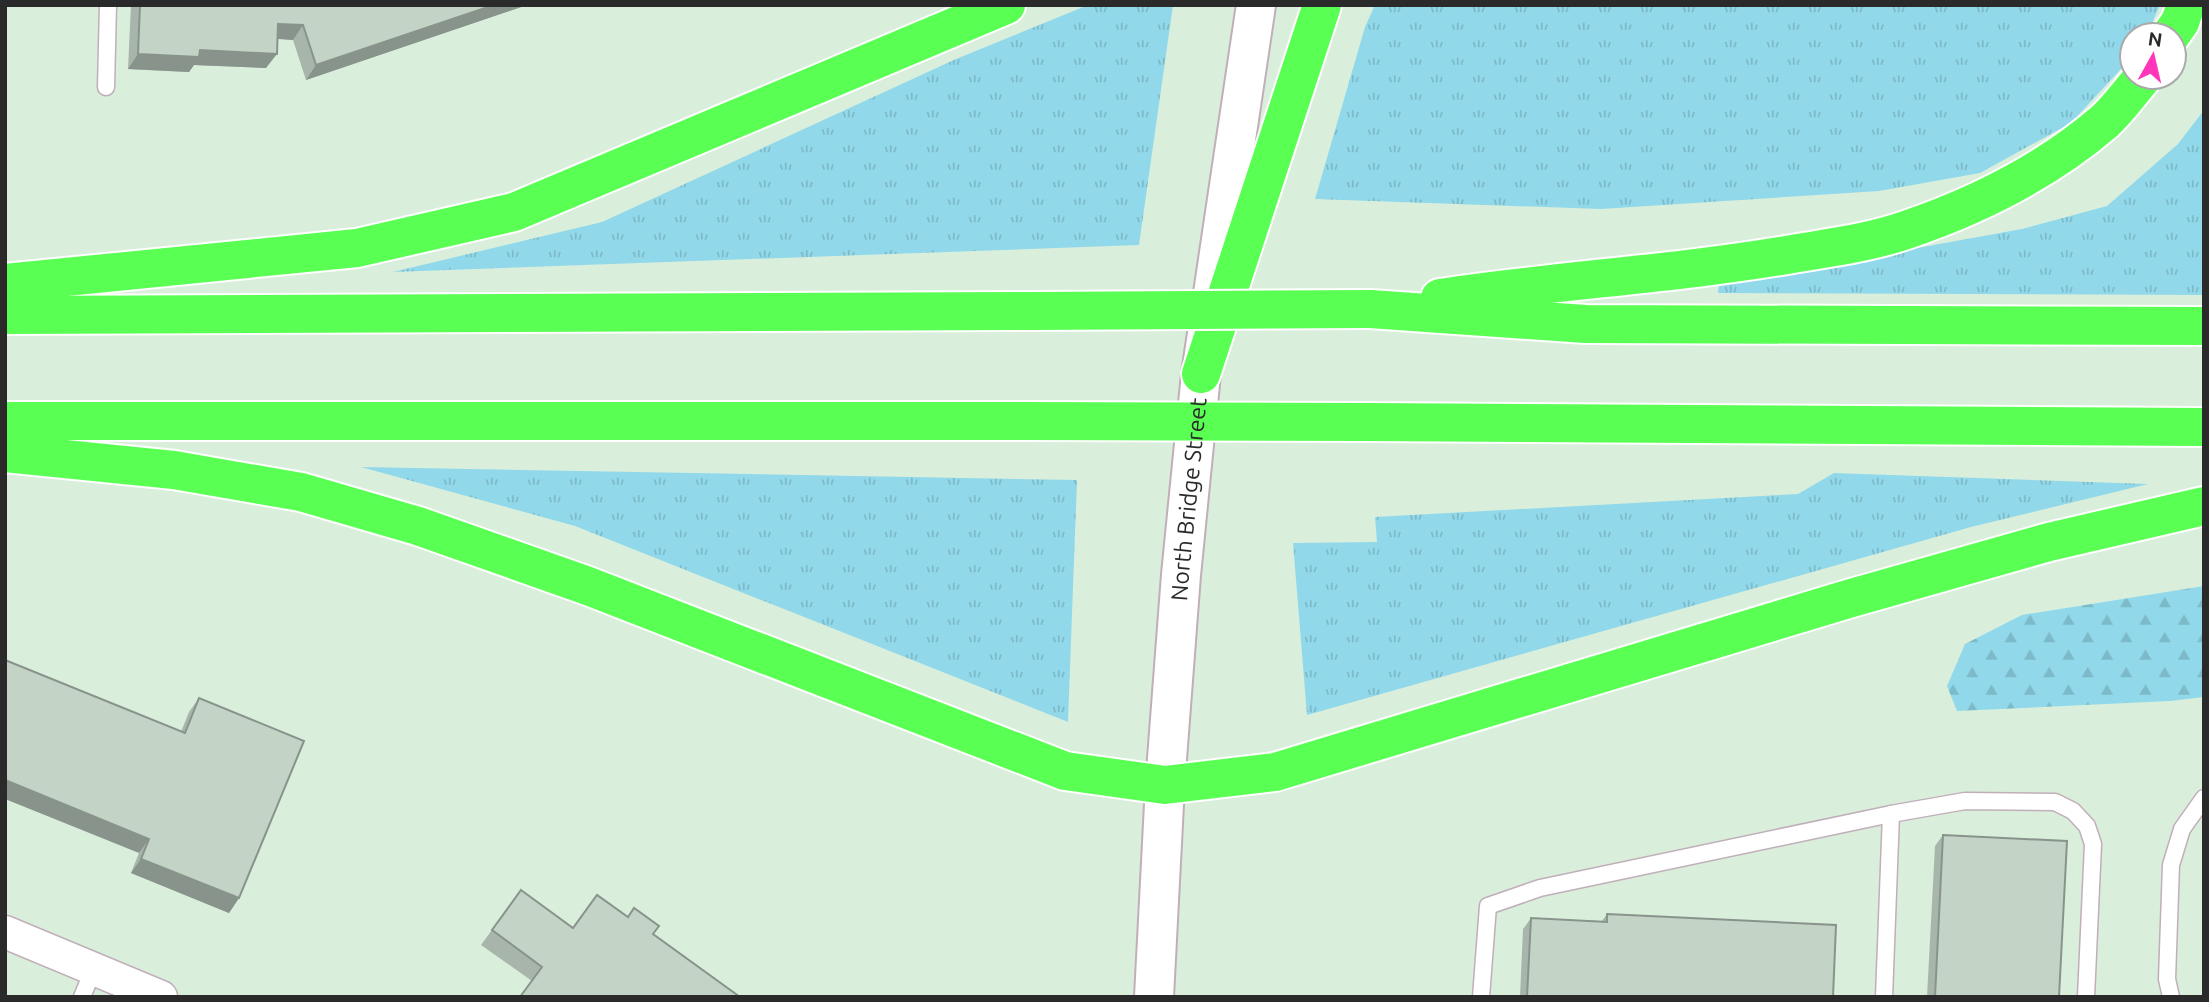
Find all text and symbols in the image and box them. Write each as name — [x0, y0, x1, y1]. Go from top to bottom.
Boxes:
north arrow — [2118, 21, 2188, 91]
text: N — [2147, 27, 2164, 51]
street label: North Bridge Street — [1166, 396, 1211, 602]

